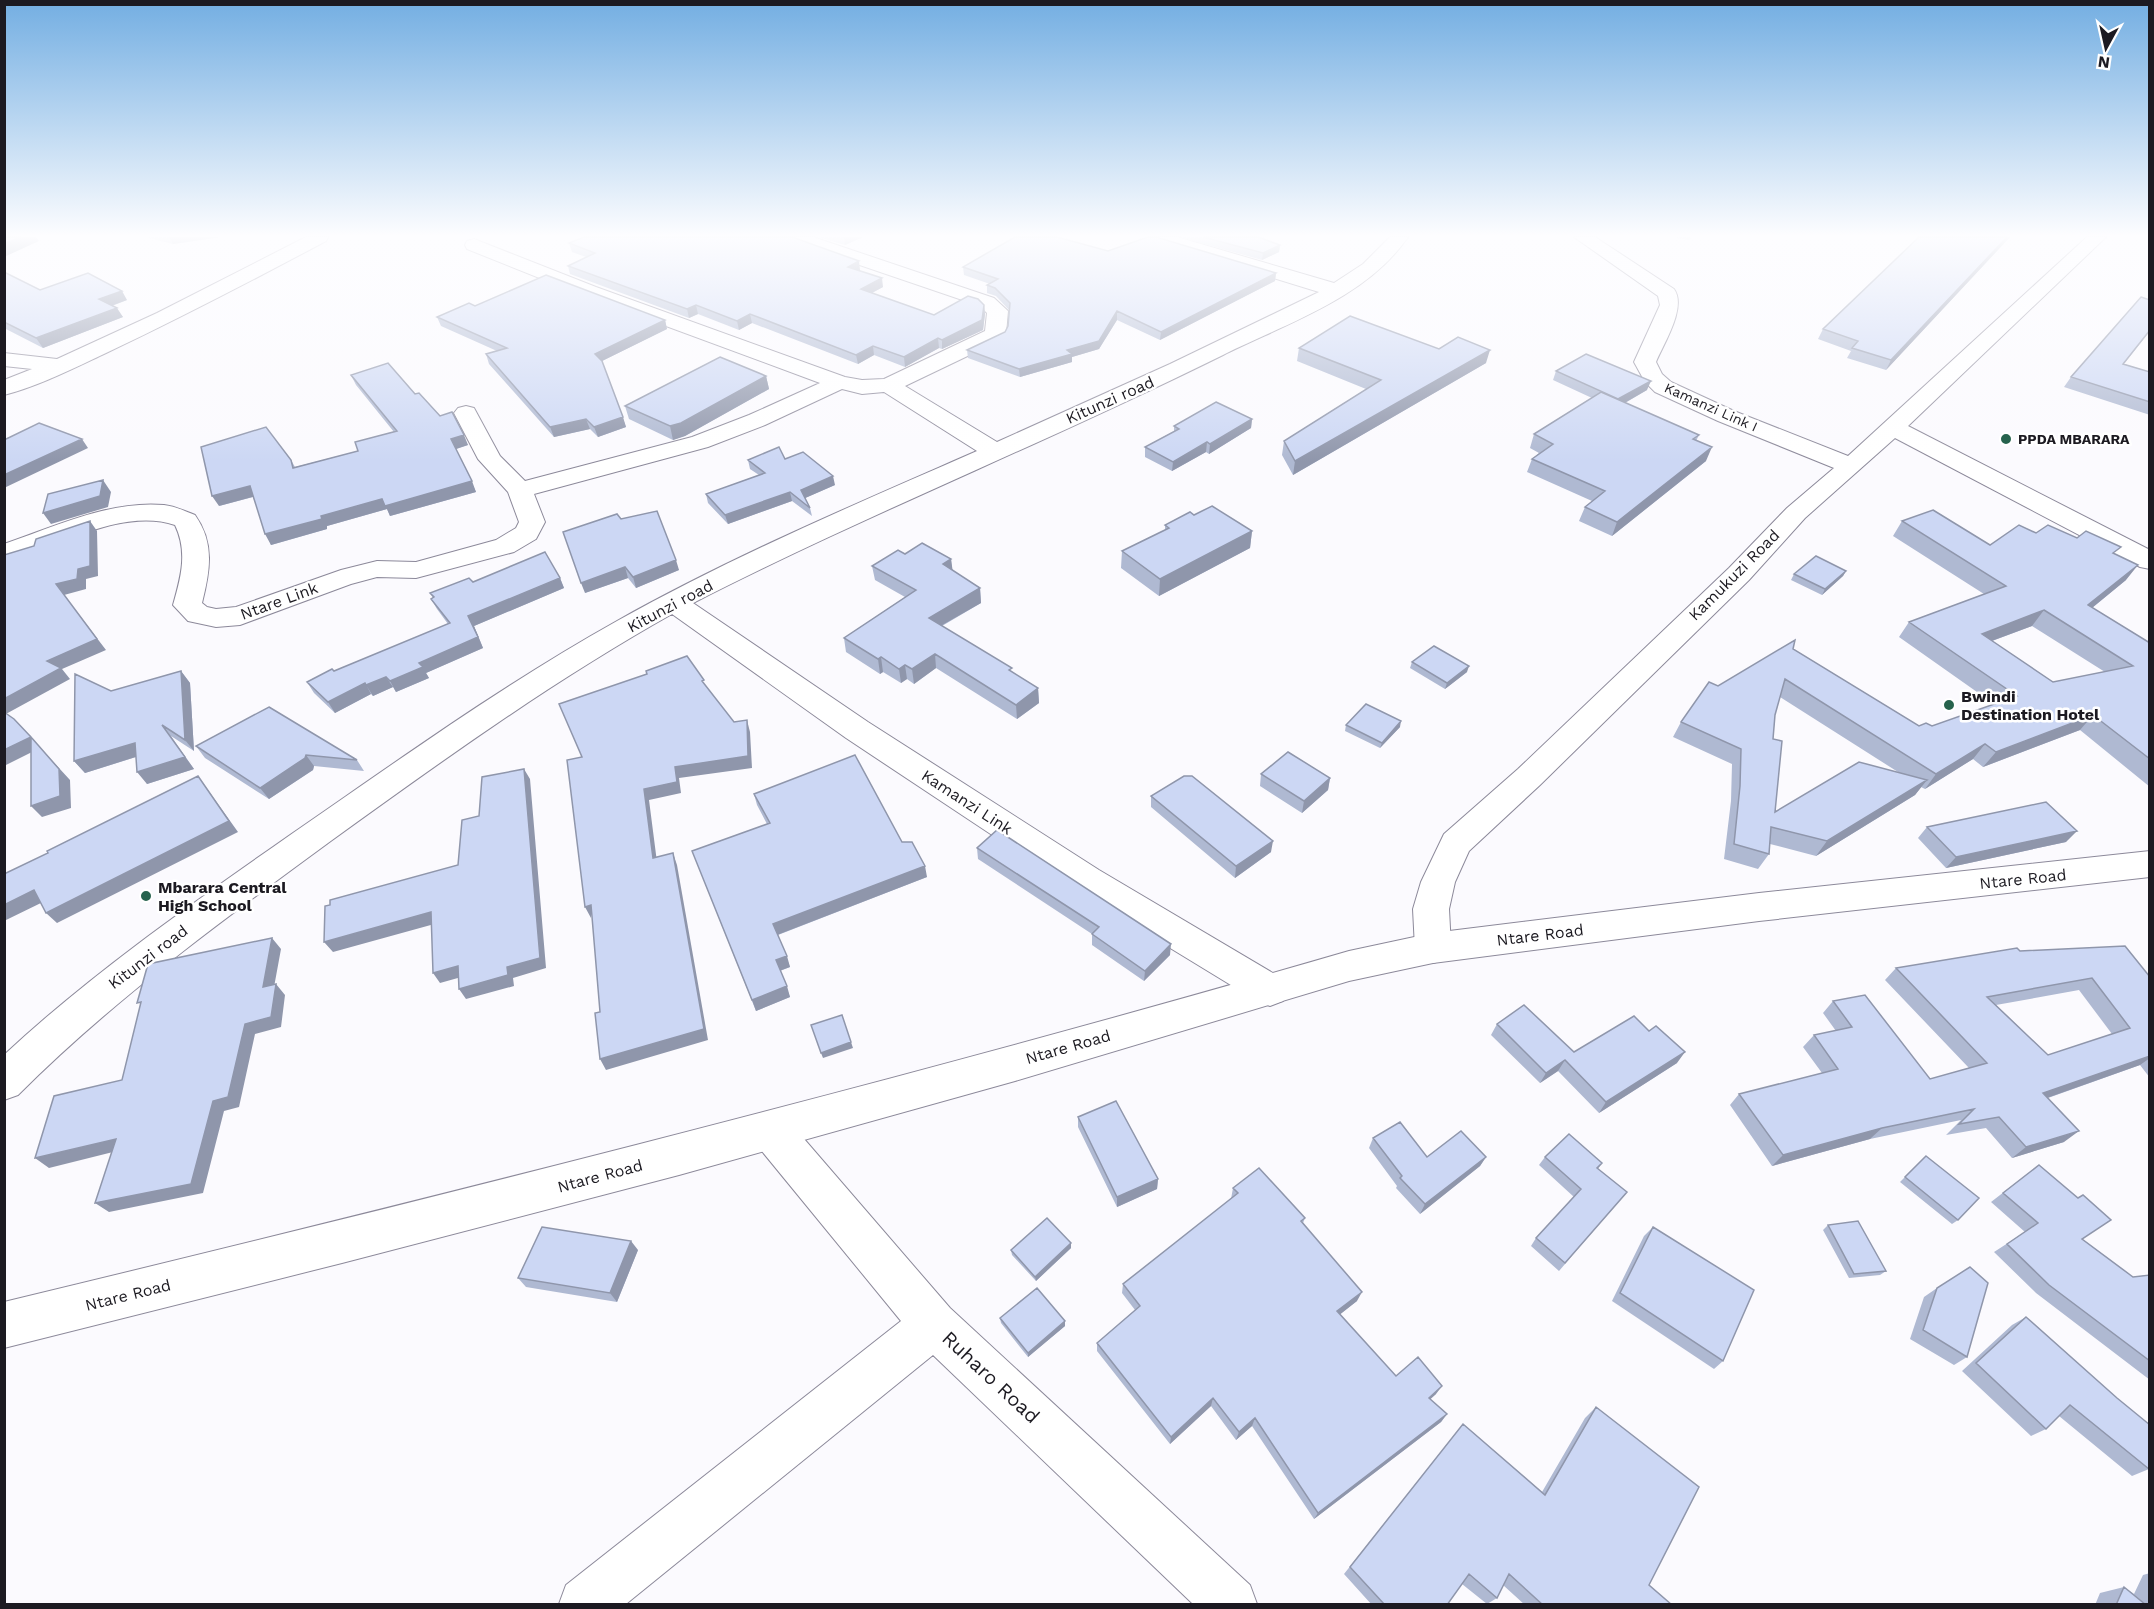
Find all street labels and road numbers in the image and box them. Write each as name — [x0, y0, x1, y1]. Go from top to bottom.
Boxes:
street label: Kitunzi road — [1063, 372, 1157, 428]
street label: Kamanzi Link I — [1662, 379, 1760, 435]
street label: Kamukuzi Road — [1685, 526, 1783, 624]
street label: Kitunzi road — [624, 575, 716, 637]
street label: Ntare Link — [238, 578, 320, 624]
street label: Kamanzi Link — [918, 766, 1016, 838]
street label: Ntare Road — [1978, 865, 2068, 893]
street label: Ntare Road — [1495, 920, 1585, 950]
street label: Kitunzi road — [105, 921, 191, 993]
street label: Ntare Road — [1023, 1026, 1113, 1068]
street label: Ntare Road — [555, 1155, 645, 1197]
street label: Ntare Road — [83, 1275, 173, 1315]
street label: Ruharo Road — [937, 1326, 1045, 1428]

